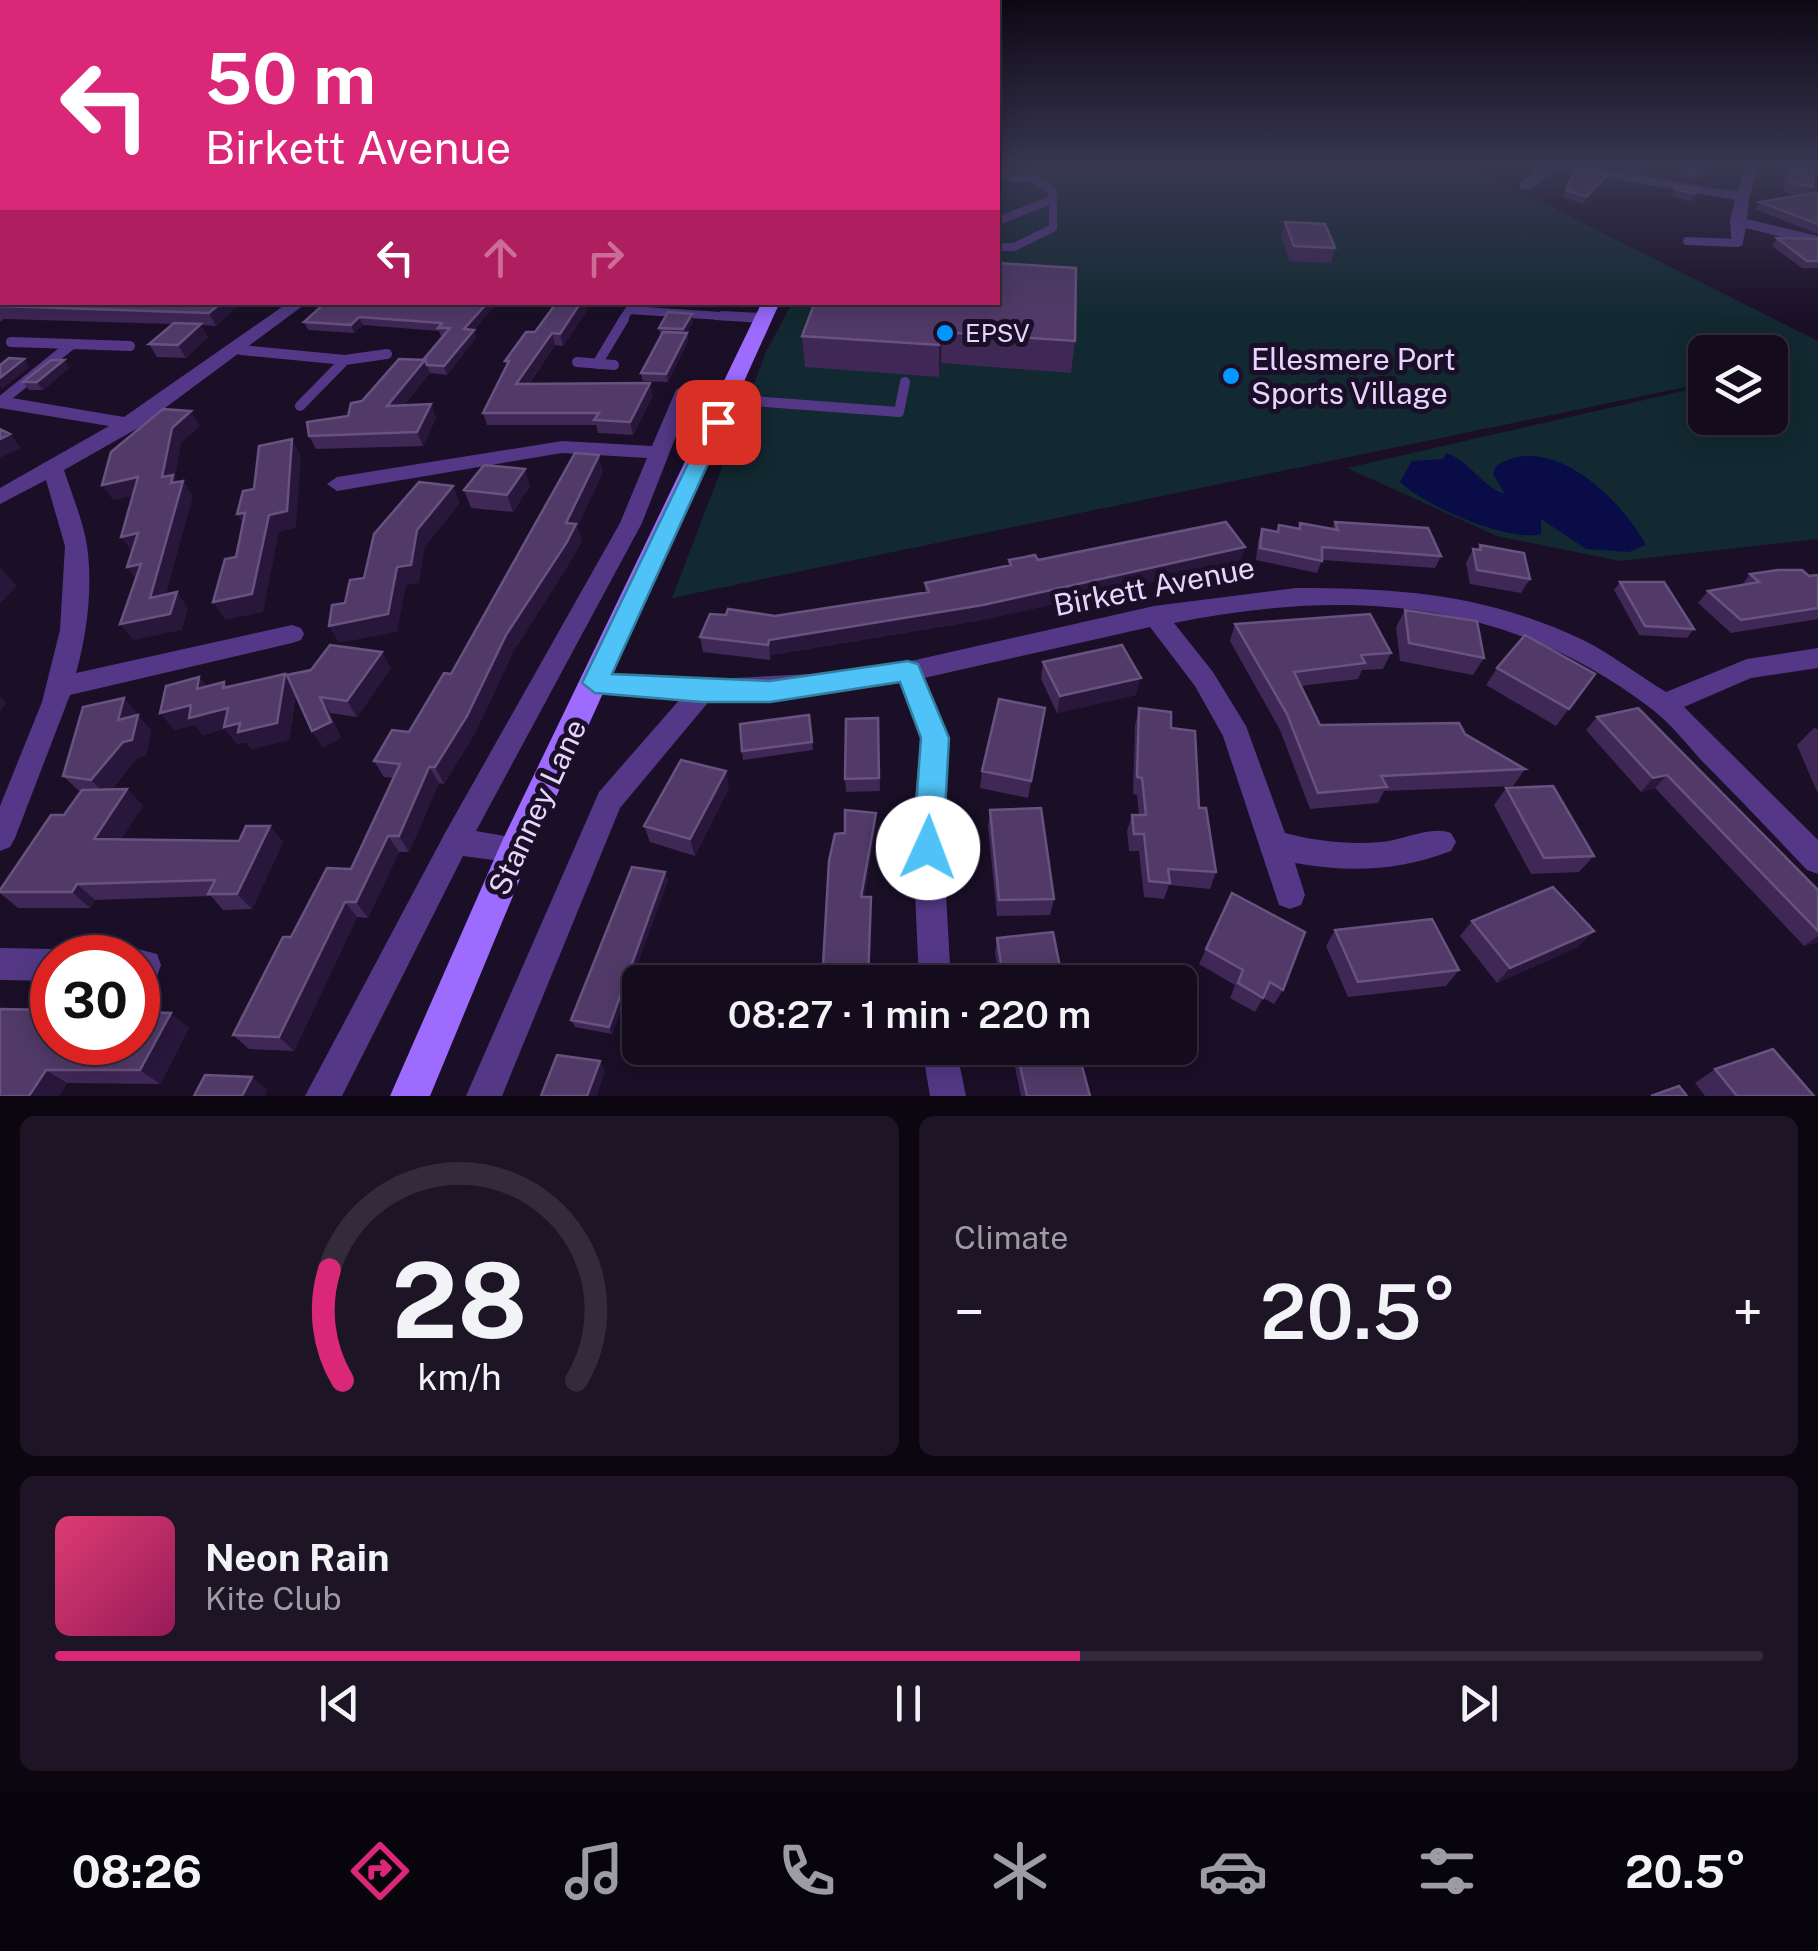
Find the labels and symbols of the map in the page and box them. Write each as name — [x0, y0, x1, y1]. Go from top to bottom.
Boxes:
place label: EPSV — [965, 318, 1030, 348]
marker: EPSV — [934, 322, 956, 344]
place label: Ellesmere Port Sports Village — [1251, 341, 1456, 411]
marker: Ellesmere Port Sports Village — [1220, 365, 1242, 387]
pin — [676, 380, 761, 465]
street label: Birkett Avenue — [1050, 549, 1258, 623]
street label: Stanney Lane — [481, 713, 593, 901]
position arrow — [876, 796, 980, 900]
speed limit sign: 30 — [30, 935, 160, 1065]

